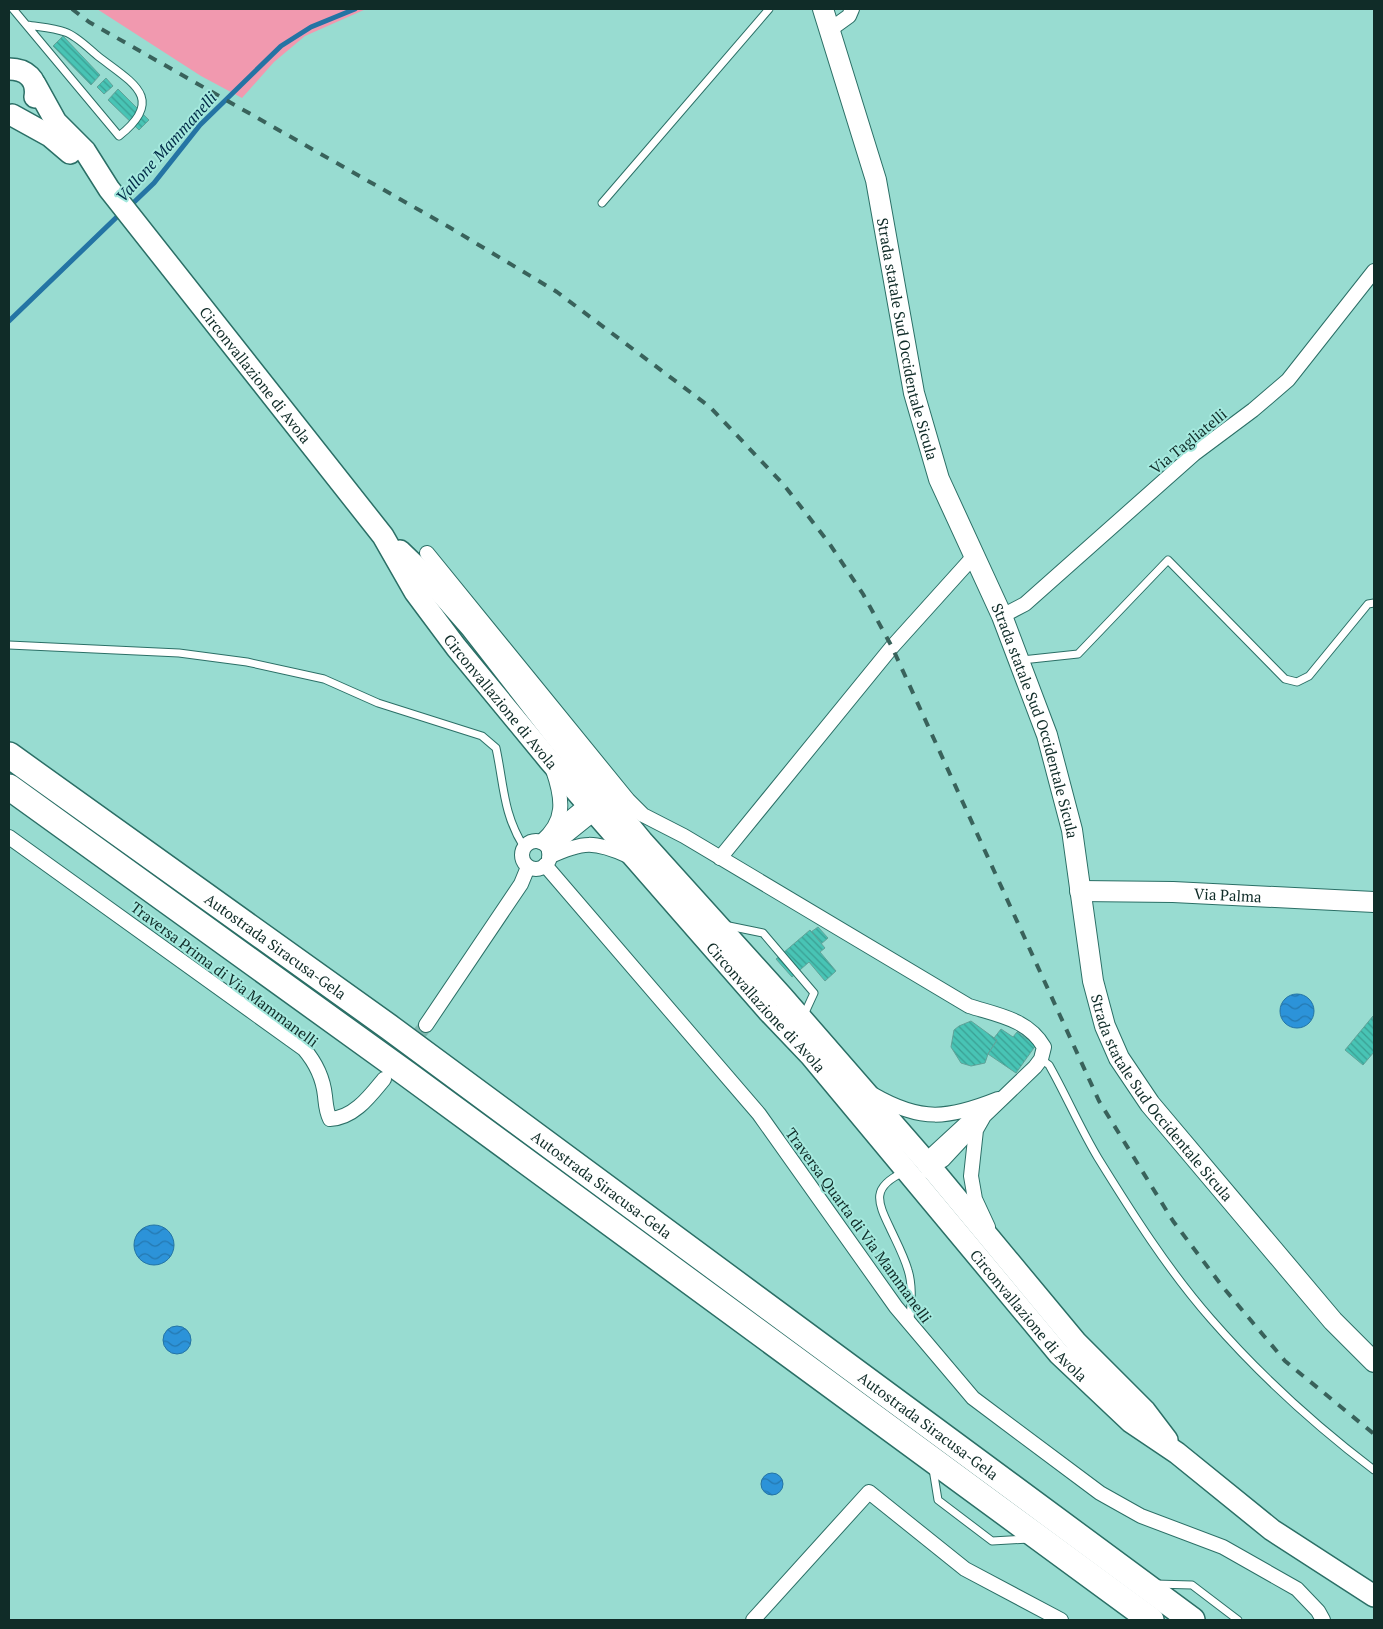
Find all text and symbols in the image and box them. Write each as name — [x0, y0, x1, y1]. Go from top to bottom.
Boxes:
water label: Vallone Mammanelli — [111, 87, 222, 207]
street label: Strada statale Sud Occidentale Sicula — [873, 216, 943, 463]
street label: Circonvallazione di Avola — [195, 302, 316, 448]
street label: Via Tagliatelli — [1145, 404, 1231, 478]
street label: Strada statale Sud Occidentale Sicula — [987, 600, 1083, 840]
street label: Circonvallazione di Avola — [440, 630, 562, 773]
street label: Via Palma — [1194, 883, 1263, 906]
street label: Autostrada Siracusa-Gela — [201, 888, 351, 1004]
street label: Traversa Prima di Via Mammanelli — [127, 897, 323, 1051]
street label: Circonvallazione di Avola — [702, 938, 831, 1077]
street label: Strada statale Sud Occidentale Sicula — [1087, 992, 1238, 1205]
street label: Traversa Quarta di Via Mammanelli — [781, 1123, 937, 1327]
street label: Autostrada Siracusa-Gela — [528, 1126, 676, 1243]
street label: Circonvallazione di Avola — [966, 1245, 1092, 1386]
street label: Autostrada Siracusa-Gela — [854, 1367, 1003, 1484]

